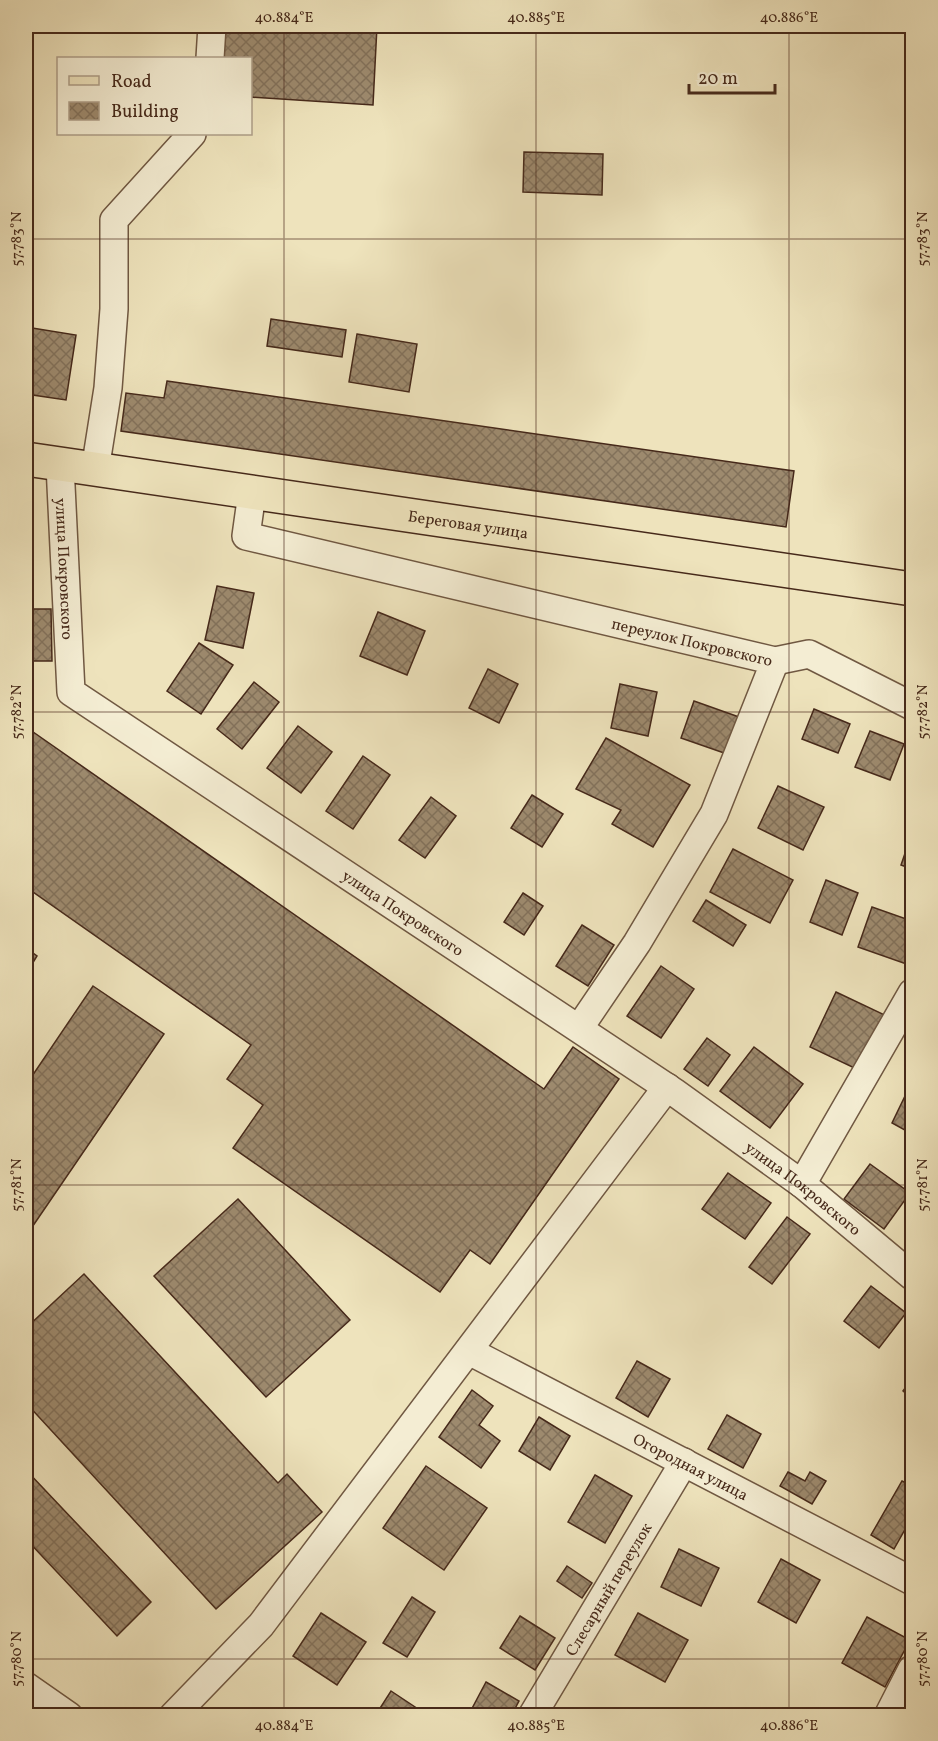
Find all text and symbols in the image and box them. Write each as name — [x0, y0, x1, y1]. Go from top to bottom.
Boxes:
text: 40.884°E — [254, 8, 314, 29]
text: 40.885°E — [507, 8, 565, 29]
text: 40.886°E — [760, 8, 818, 29]
legend — [57, 57, 252, 135]
scale bar — [689, 57, 774, 95]
text: 20 m — [698, 67, 738, 92]
text: Road — [111, 70, 152, 95]
text: Building — [111, 100, 179, 125]
text: 57.783°N — [7, 211, 28, 267]
text: 57.783°N — [913, 211, 934, 267]
street label: улица Покровского — [49, 498, 77, 640]
street label: Береговая улица — [406, 506, 530, 546]
street label: переулок Покровского — [609, 614, 775, 673]
text: 57.782°N — [7, 684, 28, 740]
text: 57.782°N — [913, 684, 934, 740]
street label: улица Покровского — [337, 866, 467, 962]
street label: улица Покровского — [740, 1137, 865, 1242]
text: 57.781°N — [7, 1158, 28, 1212]
text: 57.781°N — [913, 1158, 934, 1212]
street label: Огородная улица — [628, 1429, 751, 1507]
street label: Слесарный переулок — [561, 1519, 658, 1661]
text: 57.780°N — [7, 1631, 28, 1687]
text: 57.780°N — [913, 1631, 934, 1687]
text: 40.884°E — [254, 1716, 314, 1737]
text: 40.885°E — [507, 1716, 565, 1737]
text: 40.886°E — [760, 1716, 818, 1737]

